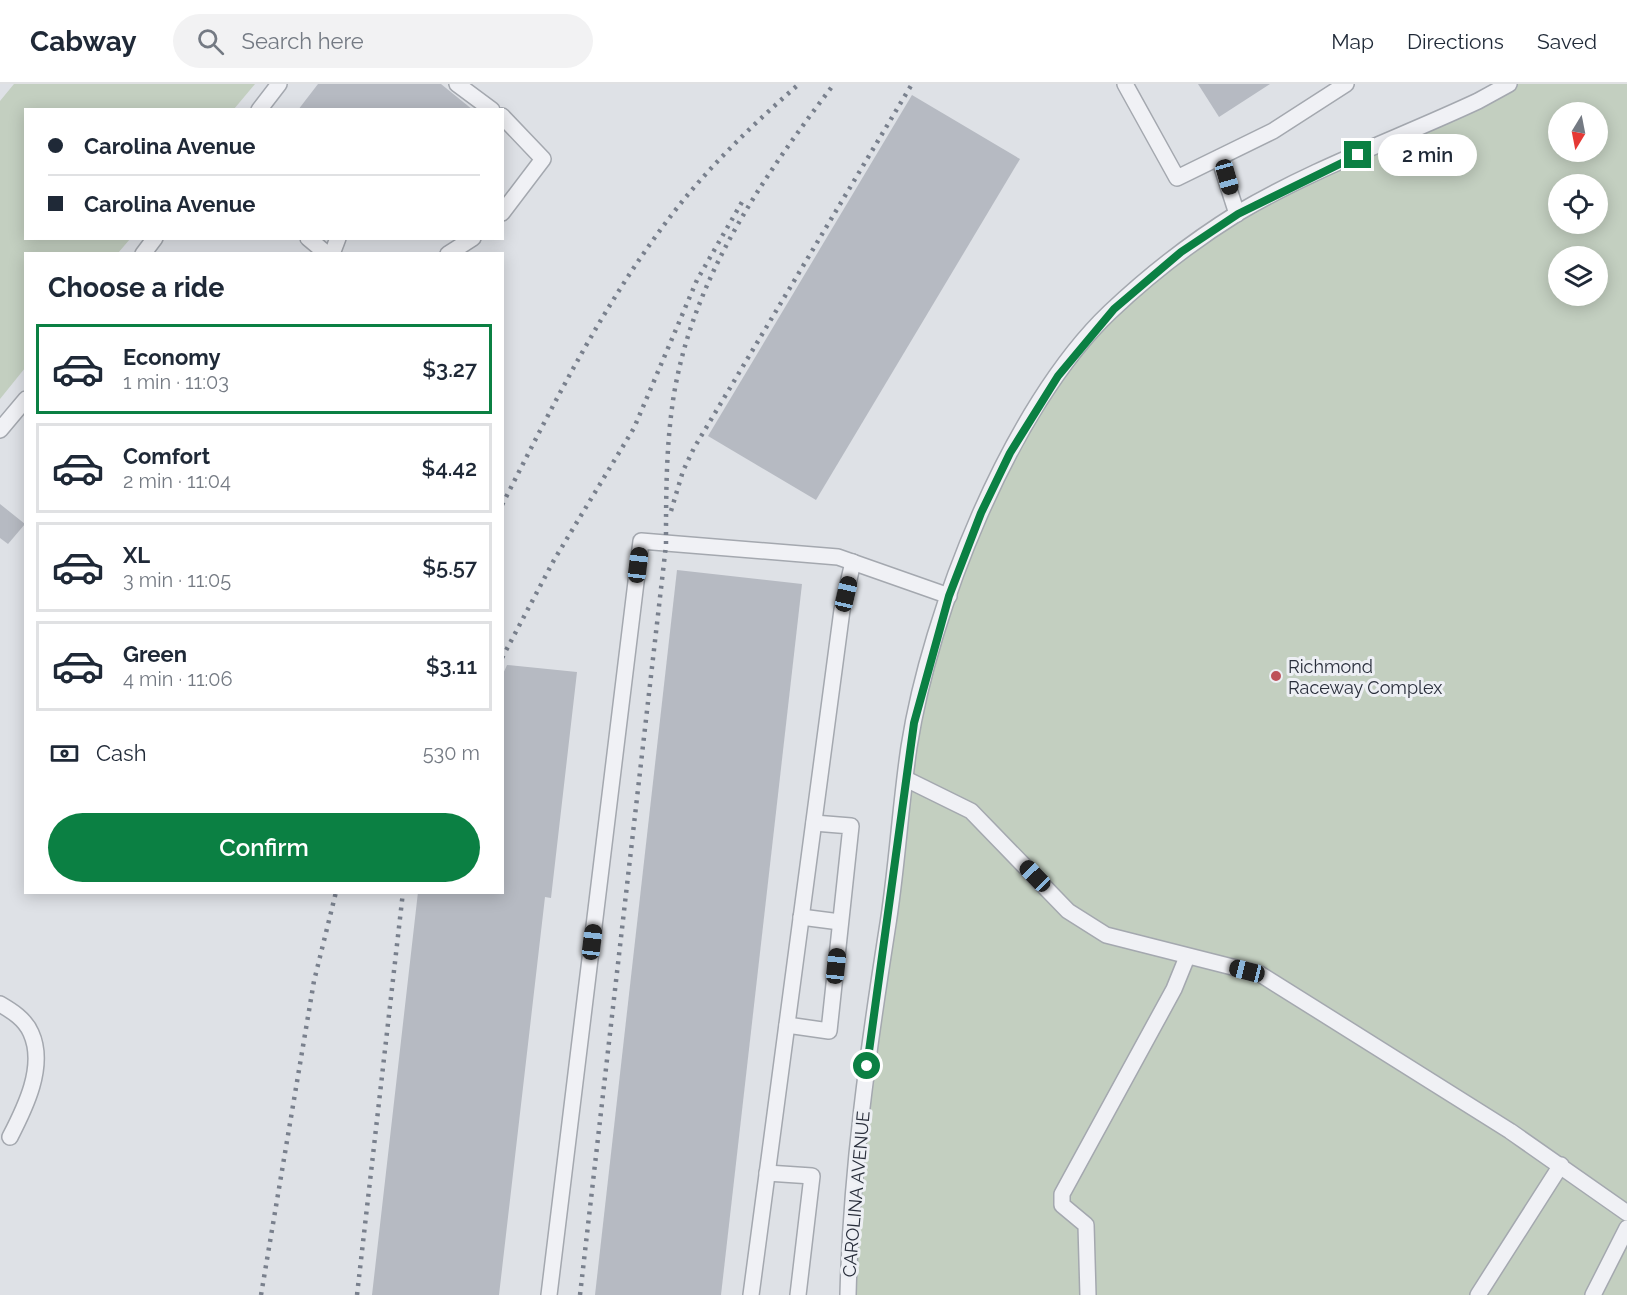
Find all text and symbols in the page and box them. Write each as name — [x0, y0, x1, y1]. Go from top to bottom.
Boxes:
search box — [173, 14, 593, 68]
text: Cabway — [30, 25, 137, 58]
icon: search — [194, 25, 227, 58]
text: Search here — [242, 28, 364, 54]
text: Map — [1331, 29, 1374, 54]
text: Directions — [1407, 29, 1504, 54]
text: Saved — [1537, 29, 1597, 54]
north arrow — [1548, 102, 1608, 162]
map controls — [1548, 102, 1608, 306]
text: Carolina Avenue — [84, 133, 256, 159]
callout: 2 min — [1379, 134, 1478, 176]
route end — [1344, 141, 1371, 168]
text: 2 min — [1402, 143, 1453, 167]
car — [1213, 157, 1241, 197]
button: locate — [1548, 174, 1608, 234]
text: Carolina Avenue — [84, 191, 256, 217]
button: layers — [1548, 246, 1608, 306]
text: Choose a ride — [48, 272, 224, 303]
icon: car — [51, 342, 105, 396]
text: Economy — [123, 344, 221, 370]
text: $3.27 — [422, 356, 477, 382]
text: 1 min · 11:03 — [123, 370, 229, 394]
icon: car — [51, 441, 105, 495]
text: Comfort — [123, 443, 210, 469]
text: $4.42 — [422, 455, 477, 481]
text: 2 min · 11:04 — [123, 469, 231, 493]
icon: car — [51, 540, 105, 594]
text: XL — [123, 542, 150, 568]
car — [627, 546, 649, 584]
text: $5.57 — [422, 554, 477, 580]
text: 3 min · 11:05 — [123, 568, 231, 592]
car — [833, 574, 859, 614]
icon: car — [51, 639, 105, 693]
text: Green — [123, 641, 187, 667]
text: $3.11 — [426, 653, 477, 679]
place label: Richmond Raceway Complex — [1288, 656, 1442, 698]
text: 4 min · 11:06 — [123, 667, 233, 691]
marker: Richmond Raceway Complex — [1269, 669, 1283, 683]
icon: cash — [48, 737, 81, 770]
text: Cash — [96, 740, 147, 766]
text: 530 m — [423, 741, 480, 765]
button: Confirm — [48, 813, 480, 882]
car — [1016, 857, 1054, 895]
car — [581, 923, 603, 961]
car — [825, 947, 847, 985]
car — [1227, 958, 1267, 984]
route start — [853, 1052, 880, 1079]
street label: CAROLINA AVENUE — [838, 1110, 874, 1278]

